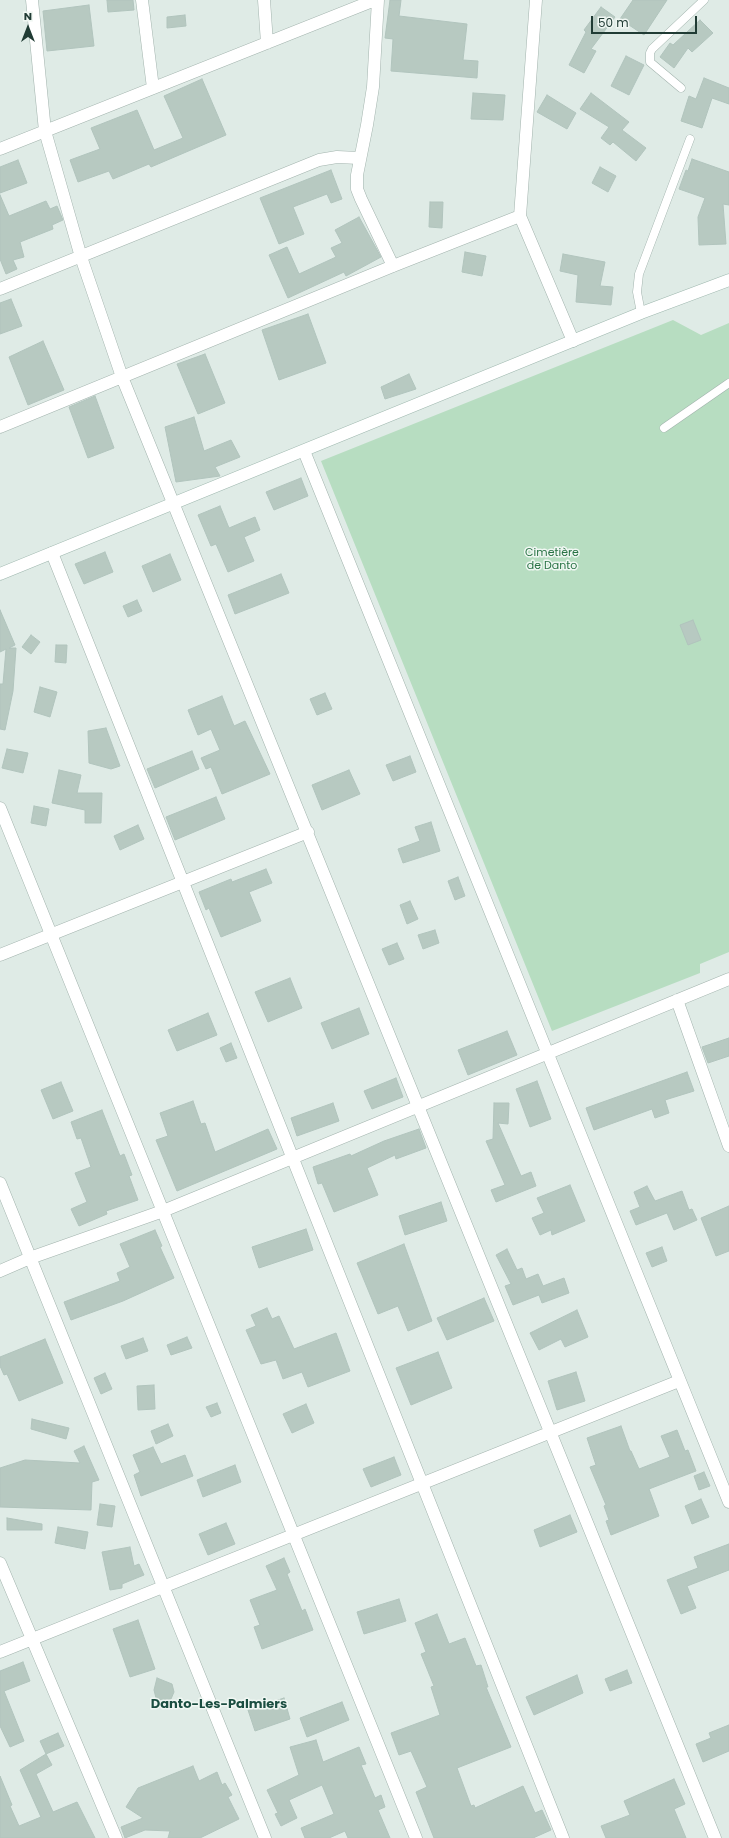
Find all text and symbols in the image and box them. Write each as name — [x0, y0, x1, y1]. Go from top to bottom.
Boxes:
north arrow — [8, 8, 48, 48]
text: N — [24, 8, 32, 24]
scale bar — [593, 8, 699, 34]
text: 50 m — [598, 14, 629, 31]
park label: Cimetière de Danto — [525, 546, 579, 572]
district label: Danto-Les-Palmiers — [151, 1697, 287, 1713]

